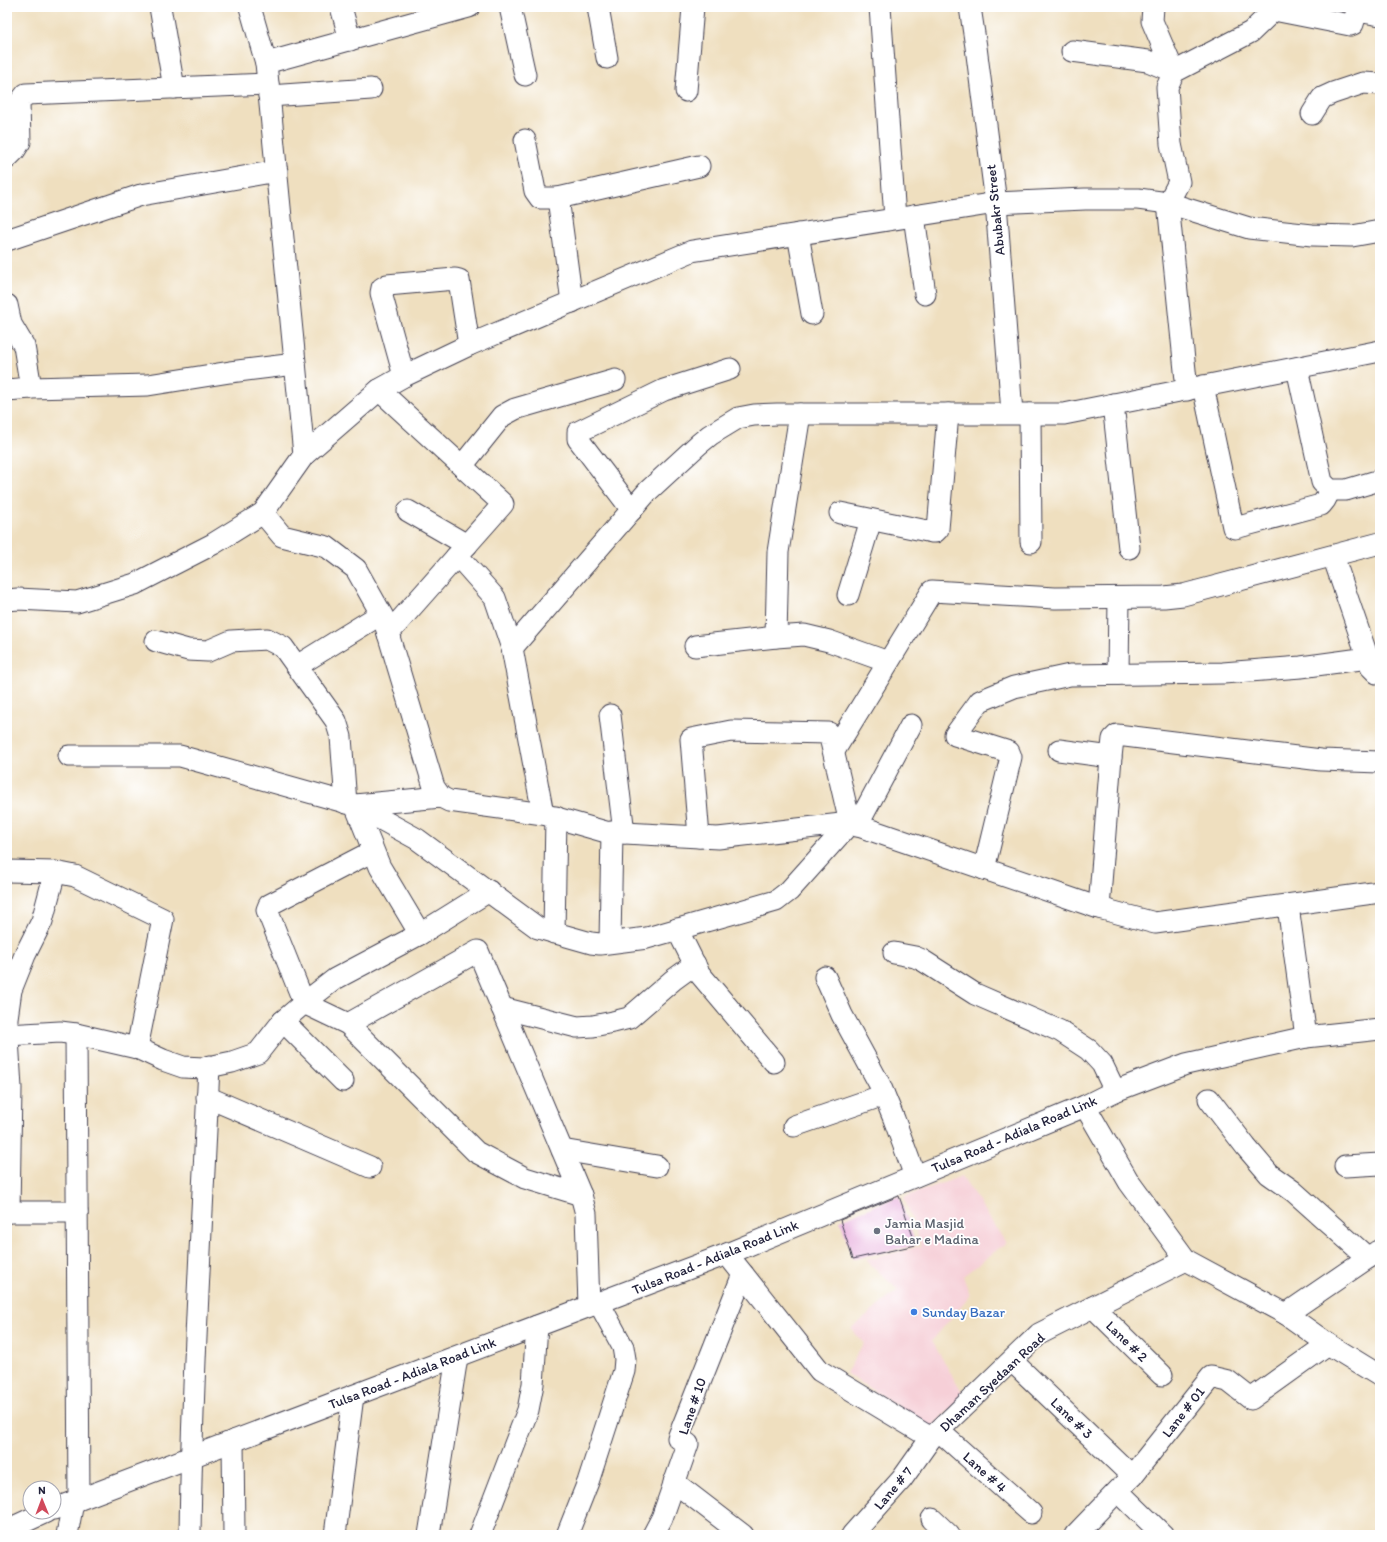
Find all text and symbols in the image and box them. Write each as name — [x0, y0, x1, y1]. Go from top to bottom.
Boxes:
street label: Abubakr Street — [982, 164, 1009, 256]
street label: Tulsa Road - Adiala Road Link — [929, 1092, 1099, 1177]
place label: Jamia Masjid Bahar e Madina — [885, 1215, 979, 1248]
street label: Tulsa Road - Adiala Road Link — [630, 1216, 801, 1299]
marker: Jamia Masjid Bahar e Madina — [872, 1226, 882, 1236]
place label: Sunday Bazar — [922, 1304, 1006, 1321]
marker: Sunday Bazar — [909, 1307, 919, 1317]
street label: Lane # 2 — [1102, 1317, 1152, 1366]
street label: Dhaman Syedaan Road — [936, 1329, 1049, 1436]
street label: Tulsa Road - Adiala Road Link — [326, 1334, 498, 1413]
street label: Lane # 10 — [675, 1375, 710, 1437]
street label: Lane # 01 — [1158, 1383, 1209, 1441]
street label: Lane # 3 — [1047, 1394, 1097, 1443]
street label: Lane # 4 — [959, 1448, 1010, 1497]
street label: Lane # 7 — [870, 1463, 916, 1513]
north arrow — [22, 1480, 62, 1520]
text: N — [38, 1484, 46, 1497]

